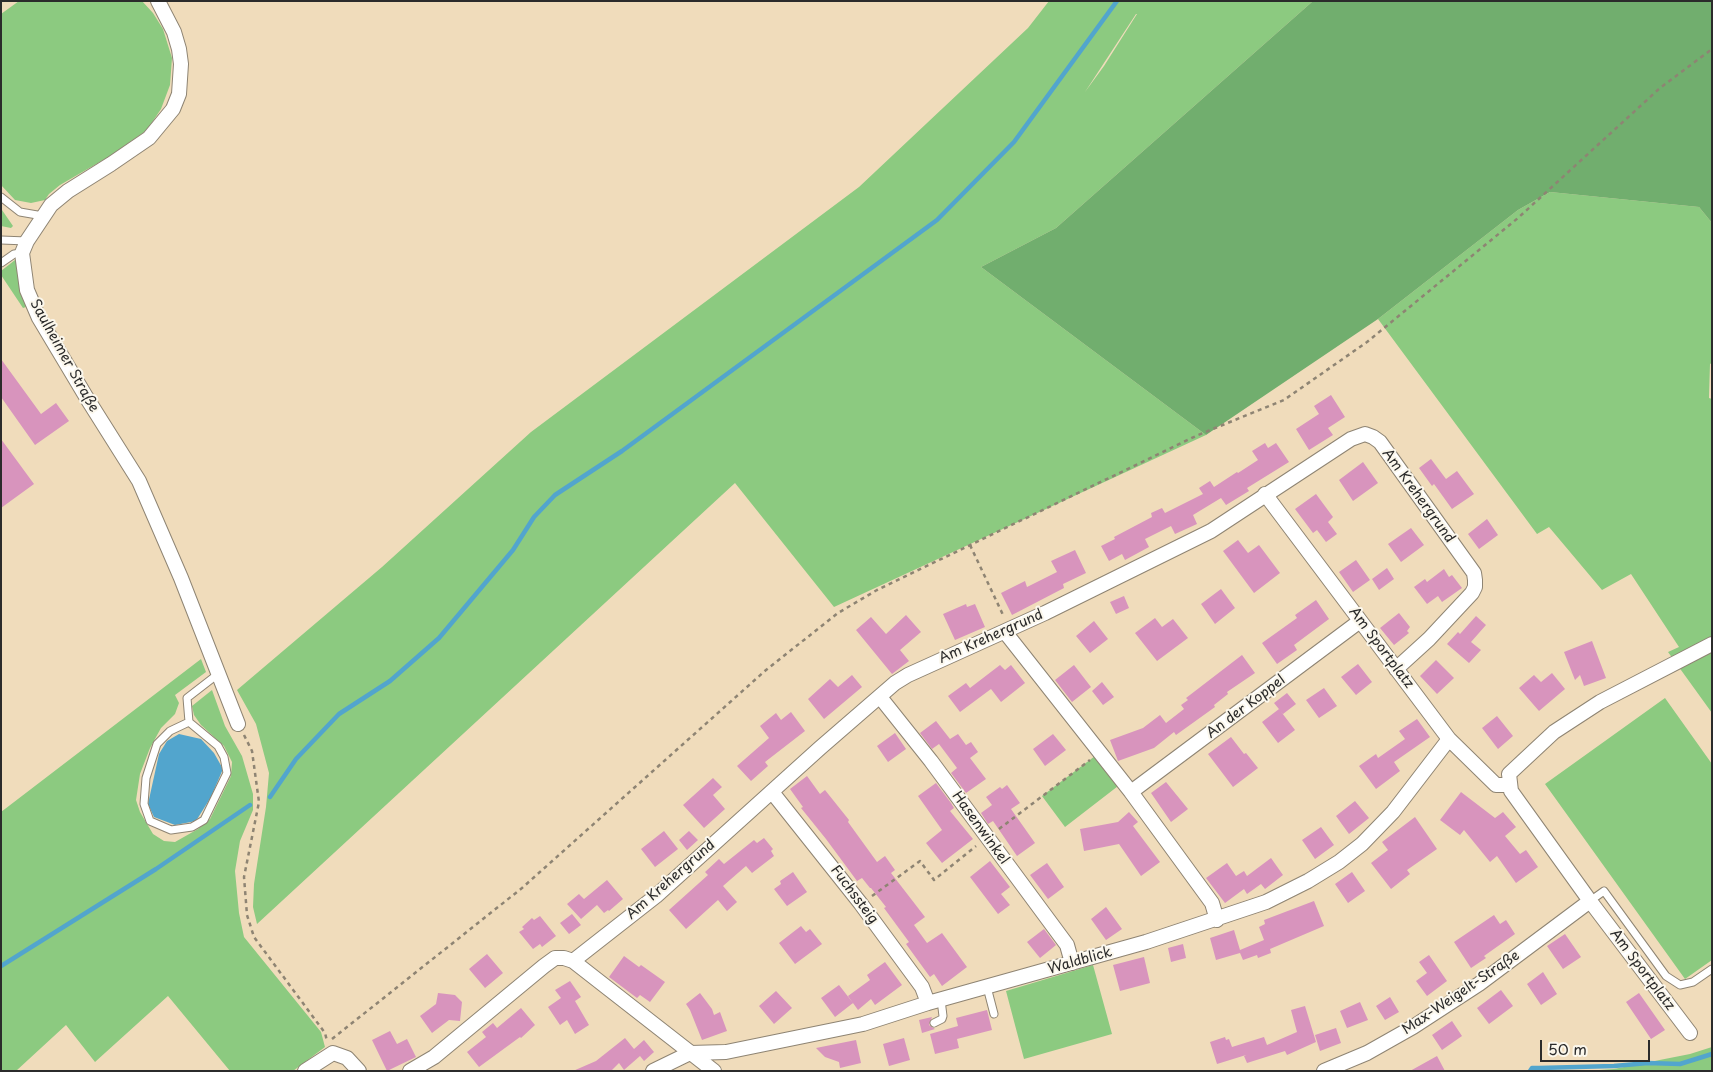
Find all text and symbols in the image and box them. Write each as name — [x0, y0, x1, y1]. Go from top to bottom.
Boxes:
street label: Saulheimer Straße — [26, 297, 102, 415]
street label: Am Krehergrund — [1378, 446, 1458, 546]
street label: Am Sportplatz — [1345, 604, 1417, 692]
street label: Am Krehergrund — [936, 607, 1046, 667]
street label: An der Koppel — [1203, 672, 1289, 742]
street label: Hasenwinkel — [948, 788, 1012, 868]
street label: Am Krehergrund — [623, 837, 719, 923]
street label: Fuchssteig — [827, 862, 881, 928]
street label: Am Sportplatz — [1606, 926, 1678, 1014]
street label: Waldblick — [1046, 944, 1114, 978]
street label: Max-Weigelt-Straße — [1399, 947, 1523, 1039]
scale bar — [1543, 1030, 1653, 1062]
text: 50 m — [1548, 1037, 1587, 1060]

